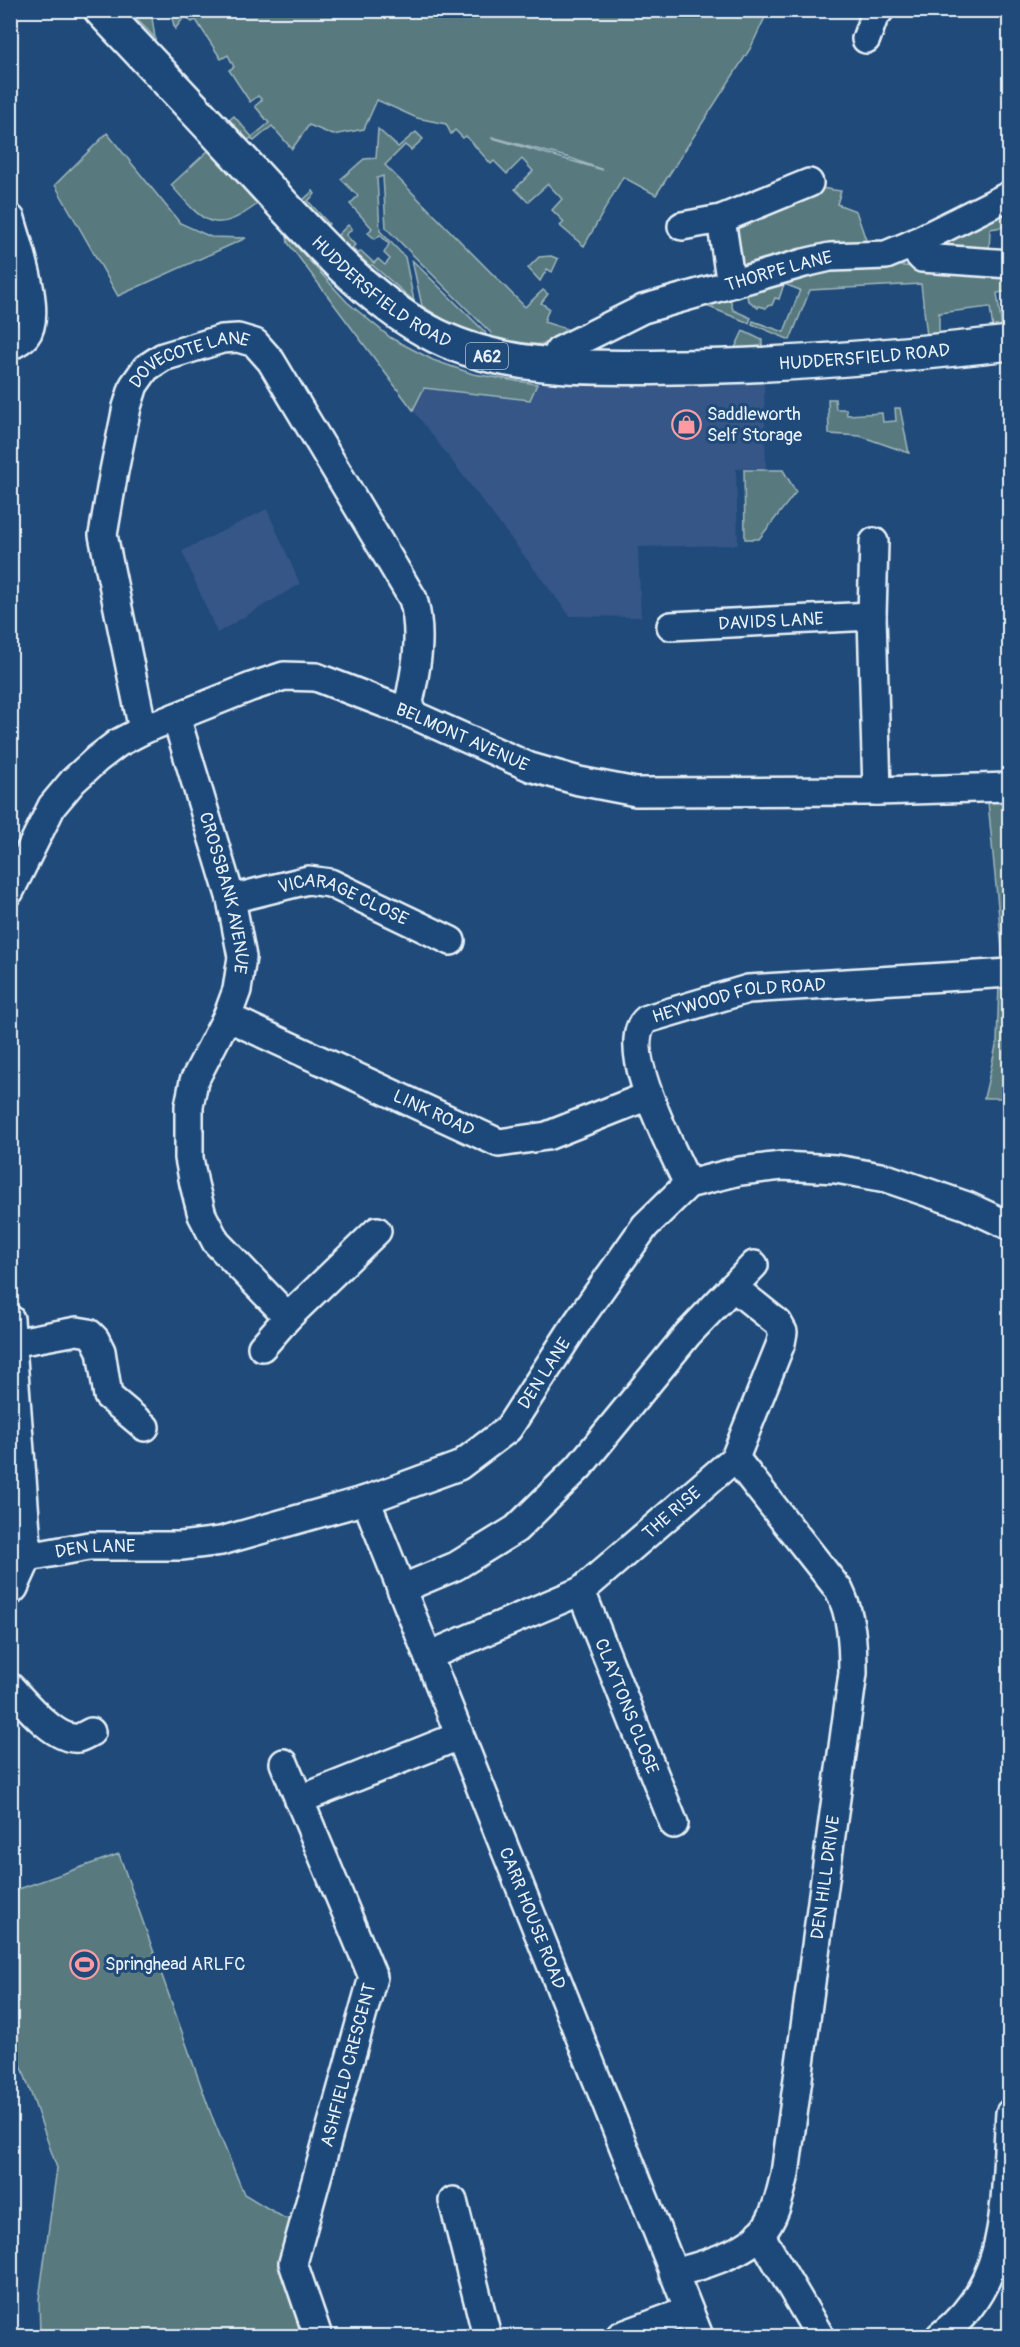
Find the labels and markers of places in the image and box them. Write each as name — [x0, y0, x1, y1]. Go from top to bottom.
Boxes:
place label: Saddleworth Self Storage — [707, 403, 802, 447]
shop icon: Saddleworth Self Storage — [670, 408, 702, 440]
sports icon: Springhead ARLFC — [68, 1948, 100, 1980]
place label: Springhead ARLFC — [105, 1953, 245, 1976]

